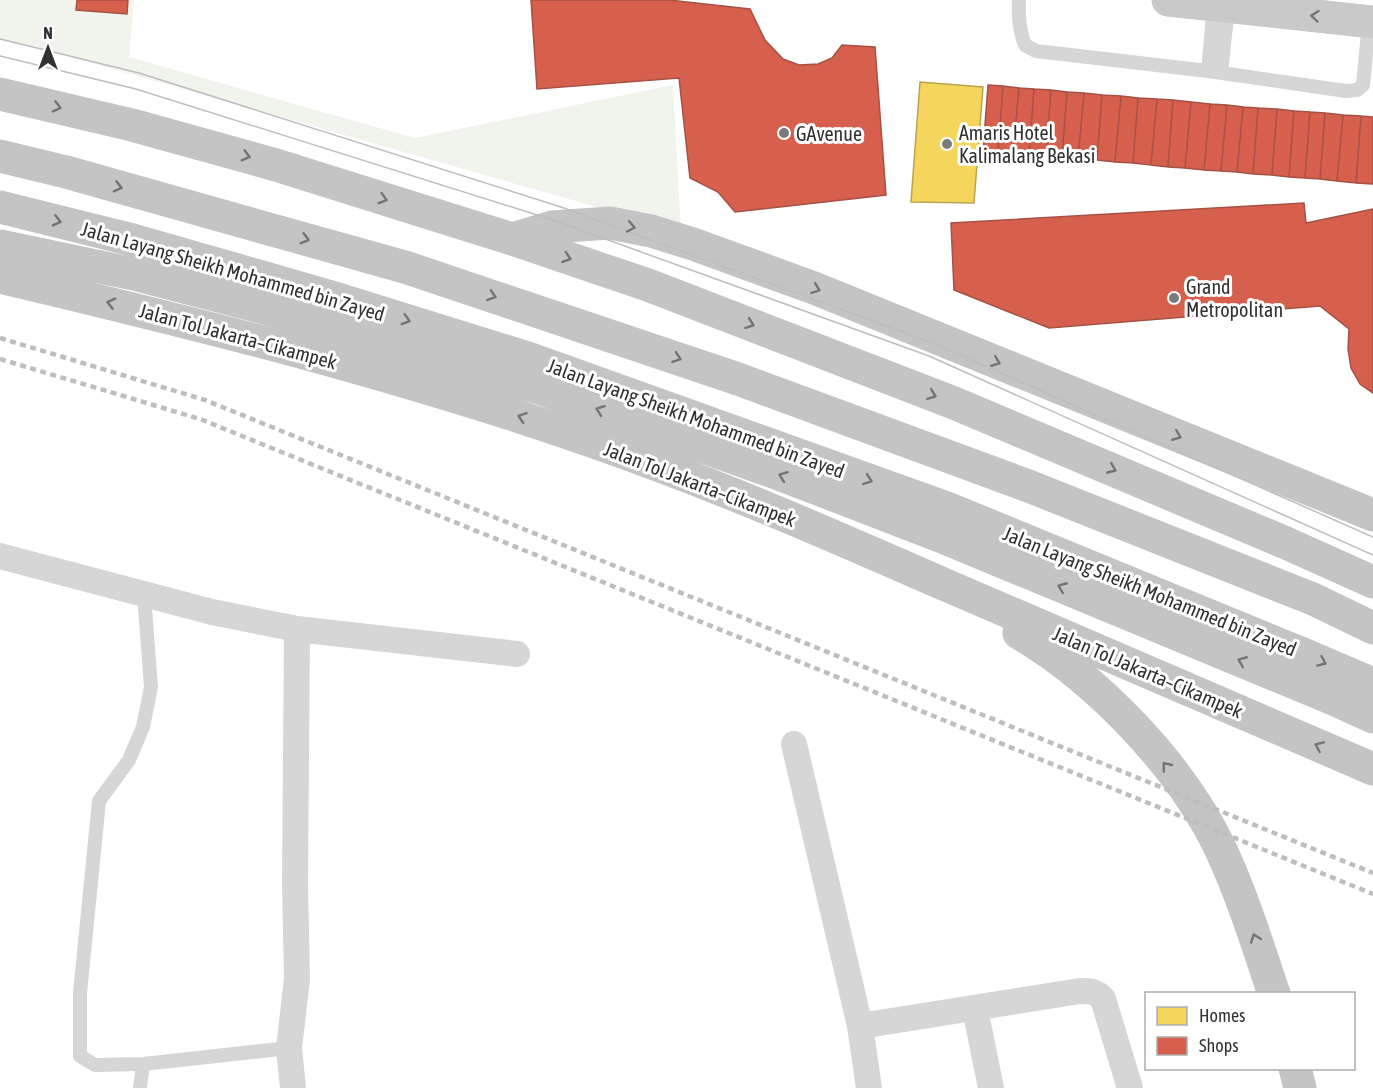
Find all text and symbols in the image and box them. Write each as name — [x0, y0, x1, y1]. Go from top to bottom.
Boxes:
one-way arrow — [1310, 10, 1319, 23]
north arrow — [18, 18, 78, 78]
text: N — [43, 24, 53, 42]
one-way arrow — [52, 100, 62, 113]
place label: Amaris Hotel Kalimalang Bekasi — [959, 121, 1095, 167]
place label: GAvenue — [796, 122, 862, 145]
marker: GAvenue — [777, 126, 791, 140]
marker: Amaris Hotel Kalimalang Bekasi — [940, 137, 954, 151]
one-way arrow — [240, 149, 250, 162]
one-way arrow — [112, 179, 122, 192]
one-way arrow — [377, 192, 388, 204]
one-way arrow — [52, 214, 62, 227]
street label: Jalan Layang Sheikh Mohammed bin Zayed — [79, 217, 387, 325]
one-way arrow — [626, 220, 636, 233]
one-way arrow — [300, 232, 310, 244]
one-way arrow — [561, 250, 572, 263]
place label: Grand Metropolitan — [1186, 275, 1283, 321]
one-way arrow — [809, 282, 820, 294]
one-way arrow — [486, 289, 497, 302]
marker: Grand Metropolitan — [1167, 291, 1181, 305]
one-way arrow — [107, 298, 117, 311]
street label: Jalan Tol Jakarta–Cikampek — [137, 299, 340, 374]
one-way arrow — [400, 313, 411, 325]
one-way arrow — [744, 317, 755, 330]
one-way arrow — [671, 351, 682, 364]
street label: Jalan Layang Sheikh Mohammed bin Zayed — [544, 353, 848, 483]
one-way arrow — [990, 355, 1001, 367]
one-way arrow — [926, 387, 937, 400]
one-way arrow — [595, 404, 606, 417]
one-way arrow — [517, 412, 528, 425]
one-way arrow — [1171, 429, 1182, 441]
street label: Jalan Tol Jakarta–Cikampek — [601, 437, 799, 531]
one-way arrow — [1106, 462, 1117, 474]
one-way arrow — [778, 471, 789, 483]
one-way arrow — [862, 472, 873, 485]
street label: Jalan Layang Sheikh Mohammed bin Zayed — [1000, 521, 1300, 661]
one-way arrow — [1057, 582, 1068, 594]
street label: Jalan Tol Jakarta–Cikampek — [1050, 622, 1246, 722]
one-way arrow — [1315, 655, 1326, 667]
one-way arrow — [1237, 656, 1248, 668]
one-way arrow — [1315, 741, 1326, 753]
one-way arrow — [1163, 762, 1174, 773]
one-way arrow — [1250, 933, 1263, 944]
legend — [1145, 992, 1355, 1070]
text: Homes — [1199, 1005, 1245, 1026]
text: Shops — [1199, 1035, 1239, 1056]

